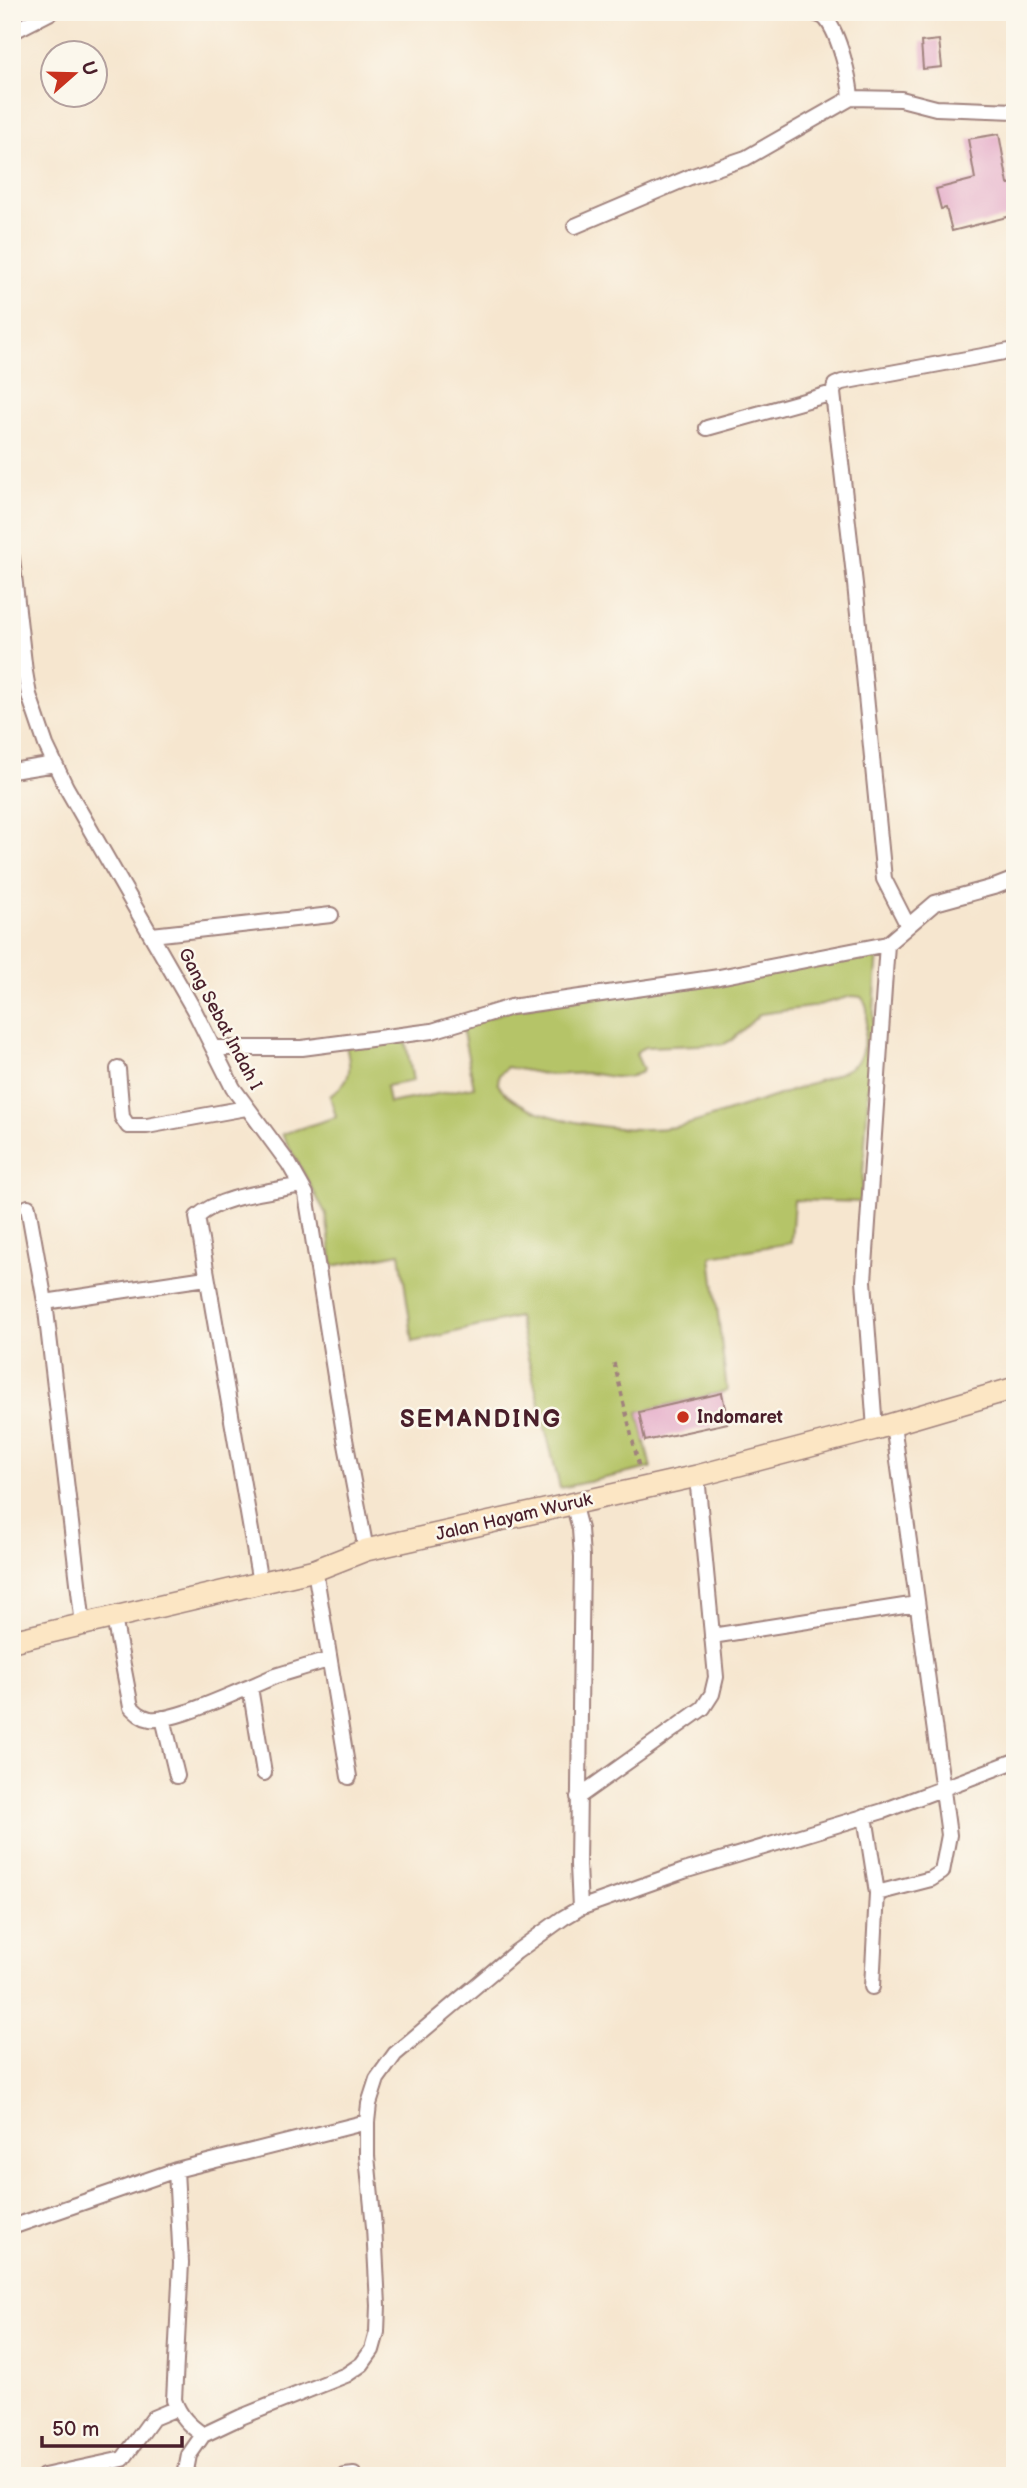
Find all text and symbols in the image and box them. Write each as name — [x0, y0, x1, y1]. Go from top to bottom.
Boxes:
north arrow — [38, 38, 108, 108]
text: U — [75, 58, 102, 79]
street label: Gang Sebat Indah I — [174, 944, 266, 1094]
district label: SEMANDING — [400, 1405, 562, 1434]
place label: Indomaret — [697, 1407, 783, 1428]
marker: Indomaret — [675, 1409, 691, 1425]
street label: Jalan Hayam Wuruk — [434, 1489, 594, 1545]
scale bar — [42, 2404, 182, 2448]
text: 50 m — [52, 2417, 99, 2442]

